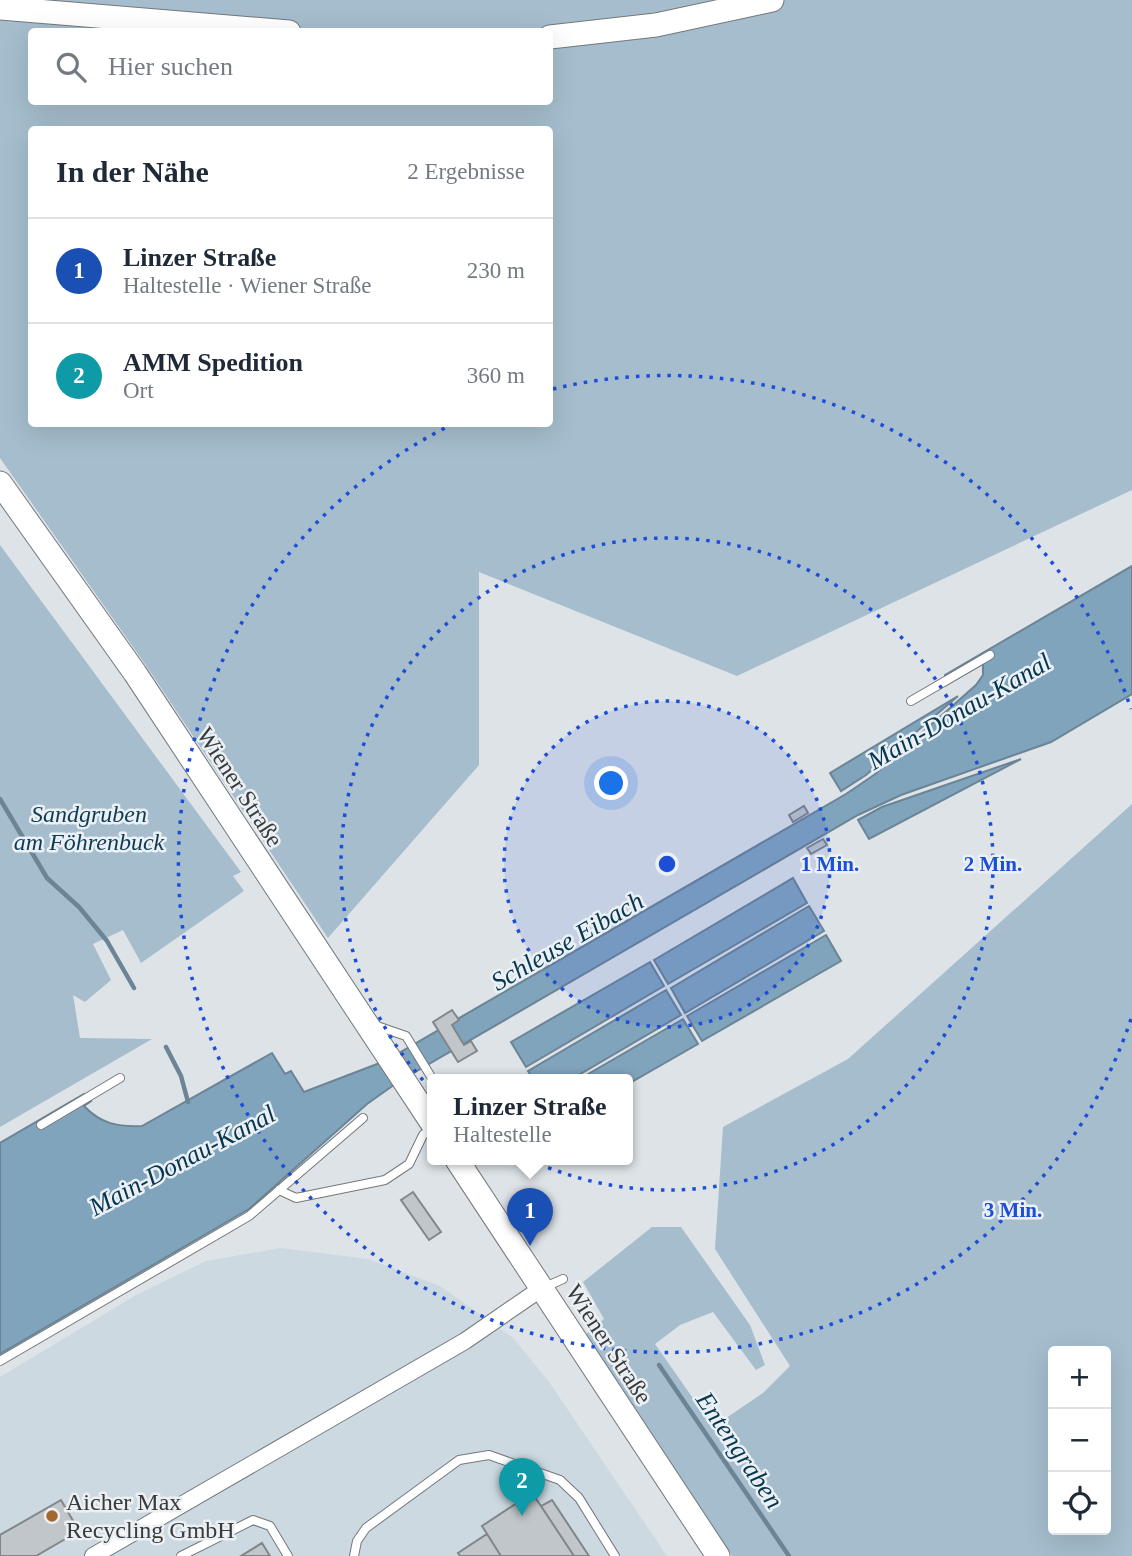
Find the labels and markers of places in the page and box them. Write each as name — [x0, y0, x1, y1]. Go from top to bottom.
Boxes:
centre of rings — [655, 852, 679, 876]
pin: 1 — [507, 1188, 553, 1246]
pin: 2 — [499, 1458, 545, 1516]
place label: Aicher Max Recycling GmbH — [66, 1489, 235, 1543]
marker: Aicher Max Recycling GmbH — [44, 1508, 60, 1524]

